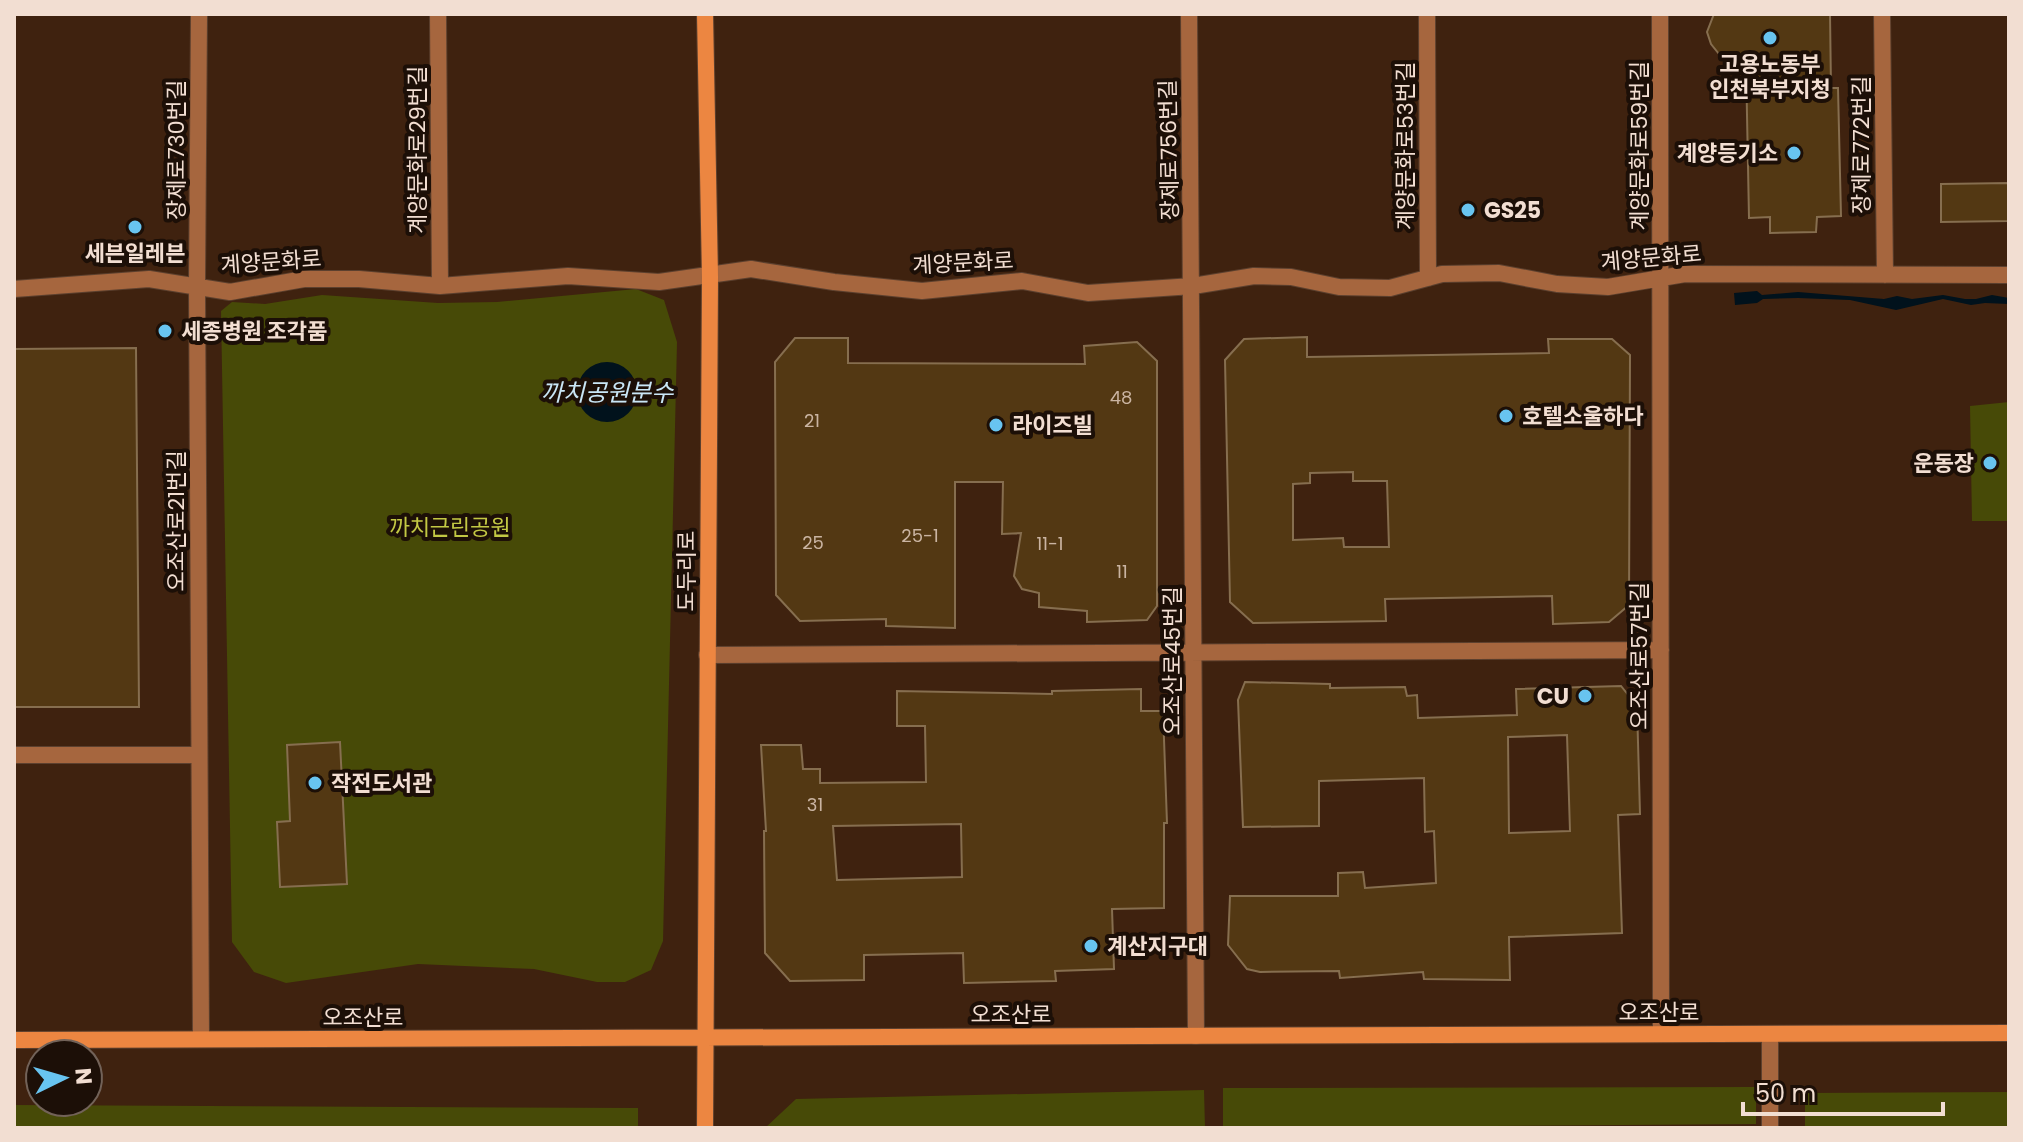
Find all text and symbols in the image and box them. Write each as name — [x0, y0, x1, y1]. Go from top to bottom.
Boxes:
marker: 고용노동부 인천북부지청 — [1761, 29, 1779, 47]
place label: 고용노동부 인천북부지청 — [1709, 49, 1831, 105]
street label: 계양문화로59번길 — [1624, 61, 1655, 231]
street label: 계양문화로53번길 — [1390, 62, 1421, 230]
street label: 계양문화로29번길 — [402, 66, 433, 234]
street label: 장제로772번길 — [1846, 76, 1877, 214]
street label: 장제로756번길 — [1152, 79, 1186, 221]
street label: 장제로730번길 — [161, 80, 192, 220]
place label: 계양등기소 — [1677, 138, 1778, 169]
marker: 계양등기소 — [1785, 144, 1803, 162]
place label: GS25 — [1484, 195, 1541, 226]
marker: GS25 — [1459, 201, 1477, 219]
marker: 세븐일레븐 — [126, 218, 144, 236]
place label: 세븐일레븐 — [84, 238, 186, 269]
street label: 계양문화로 — [1599, 238, 1703, 278]
street label: 계양문화로 — [219, 243, 323, 281]
street label: 계양문화로 — [912, 245, 1014, 281]
place label: 세종병원 조각품 — [181, 316, 327, 347]
marker: 세종병원 조각품 — [156, 322, 174, 340]
water label: 까치공원분수 — [541, 376, 674, 409]
house number: 48 — [1110, 385, 1132, 410]
place label: 호텔소울하다 — [1522, 401, 1643, 432]
marker: 호텔소울하다 — [1497, 407, 1515, 425]
house number: 21 — [804, 408, 820, 433]
place label: 라이즈빌 — [1012, 410, 1093, 441]
marker: 라이즈빌 — [987, 416, 1005, 434]
place label: 운동장 — [1913, 448, 1974, 479]
street label: 오조산로21번길 — [161, 450, 192, 592]
marker: 운동장 — [1981, 454, 1999, 472]
park label: 까치근린공원 — [389, 512, 511, 543]
house number: 25-1 — [901, 523, 939, 548]
house number: 25 — [802, 530, 824, 555]
street label: 도두리로 — [671, 531, 702, 611]
house number: 11-1 — [1036, 531, 1064, 556]
house number: 11 — [1116, 559, 1128, 584]
street label: 오조산로57번길 — [1624, 582, 1655, 730]
street label: 오조산로45번길 — [1157, 586, 1188, 736]
place label: CU — [1537, 681, 1569, 712]
marker: CU — [1576, 687, 1594, 705]
place label: 작전도서관 — [331, 768, 432, 799]
marker: 작전도서관 — [306, 774, 324, 792]
house number: 31 — [807, 792, 823, 817]
place label: 계산지구대 — [1107, 931, 1208, 962]
marker: 계산지구대 — [1082, 937, 1100, 955]
street label: 오조산로 — [1619, 997, 1699, 1028]
street label: 오조산로 — [971, 999, 1051, 1030]
street label: 오조산로 — [323, 1002, 403, 1033]
north arrow — [24, 1038, 104, 1118]
scale bar — [1743, 1066, 1943, 1116]
text: N — [67, 1067, 100, 1086]
text: 50 m — [1755, 1077, 1816, 1110]

